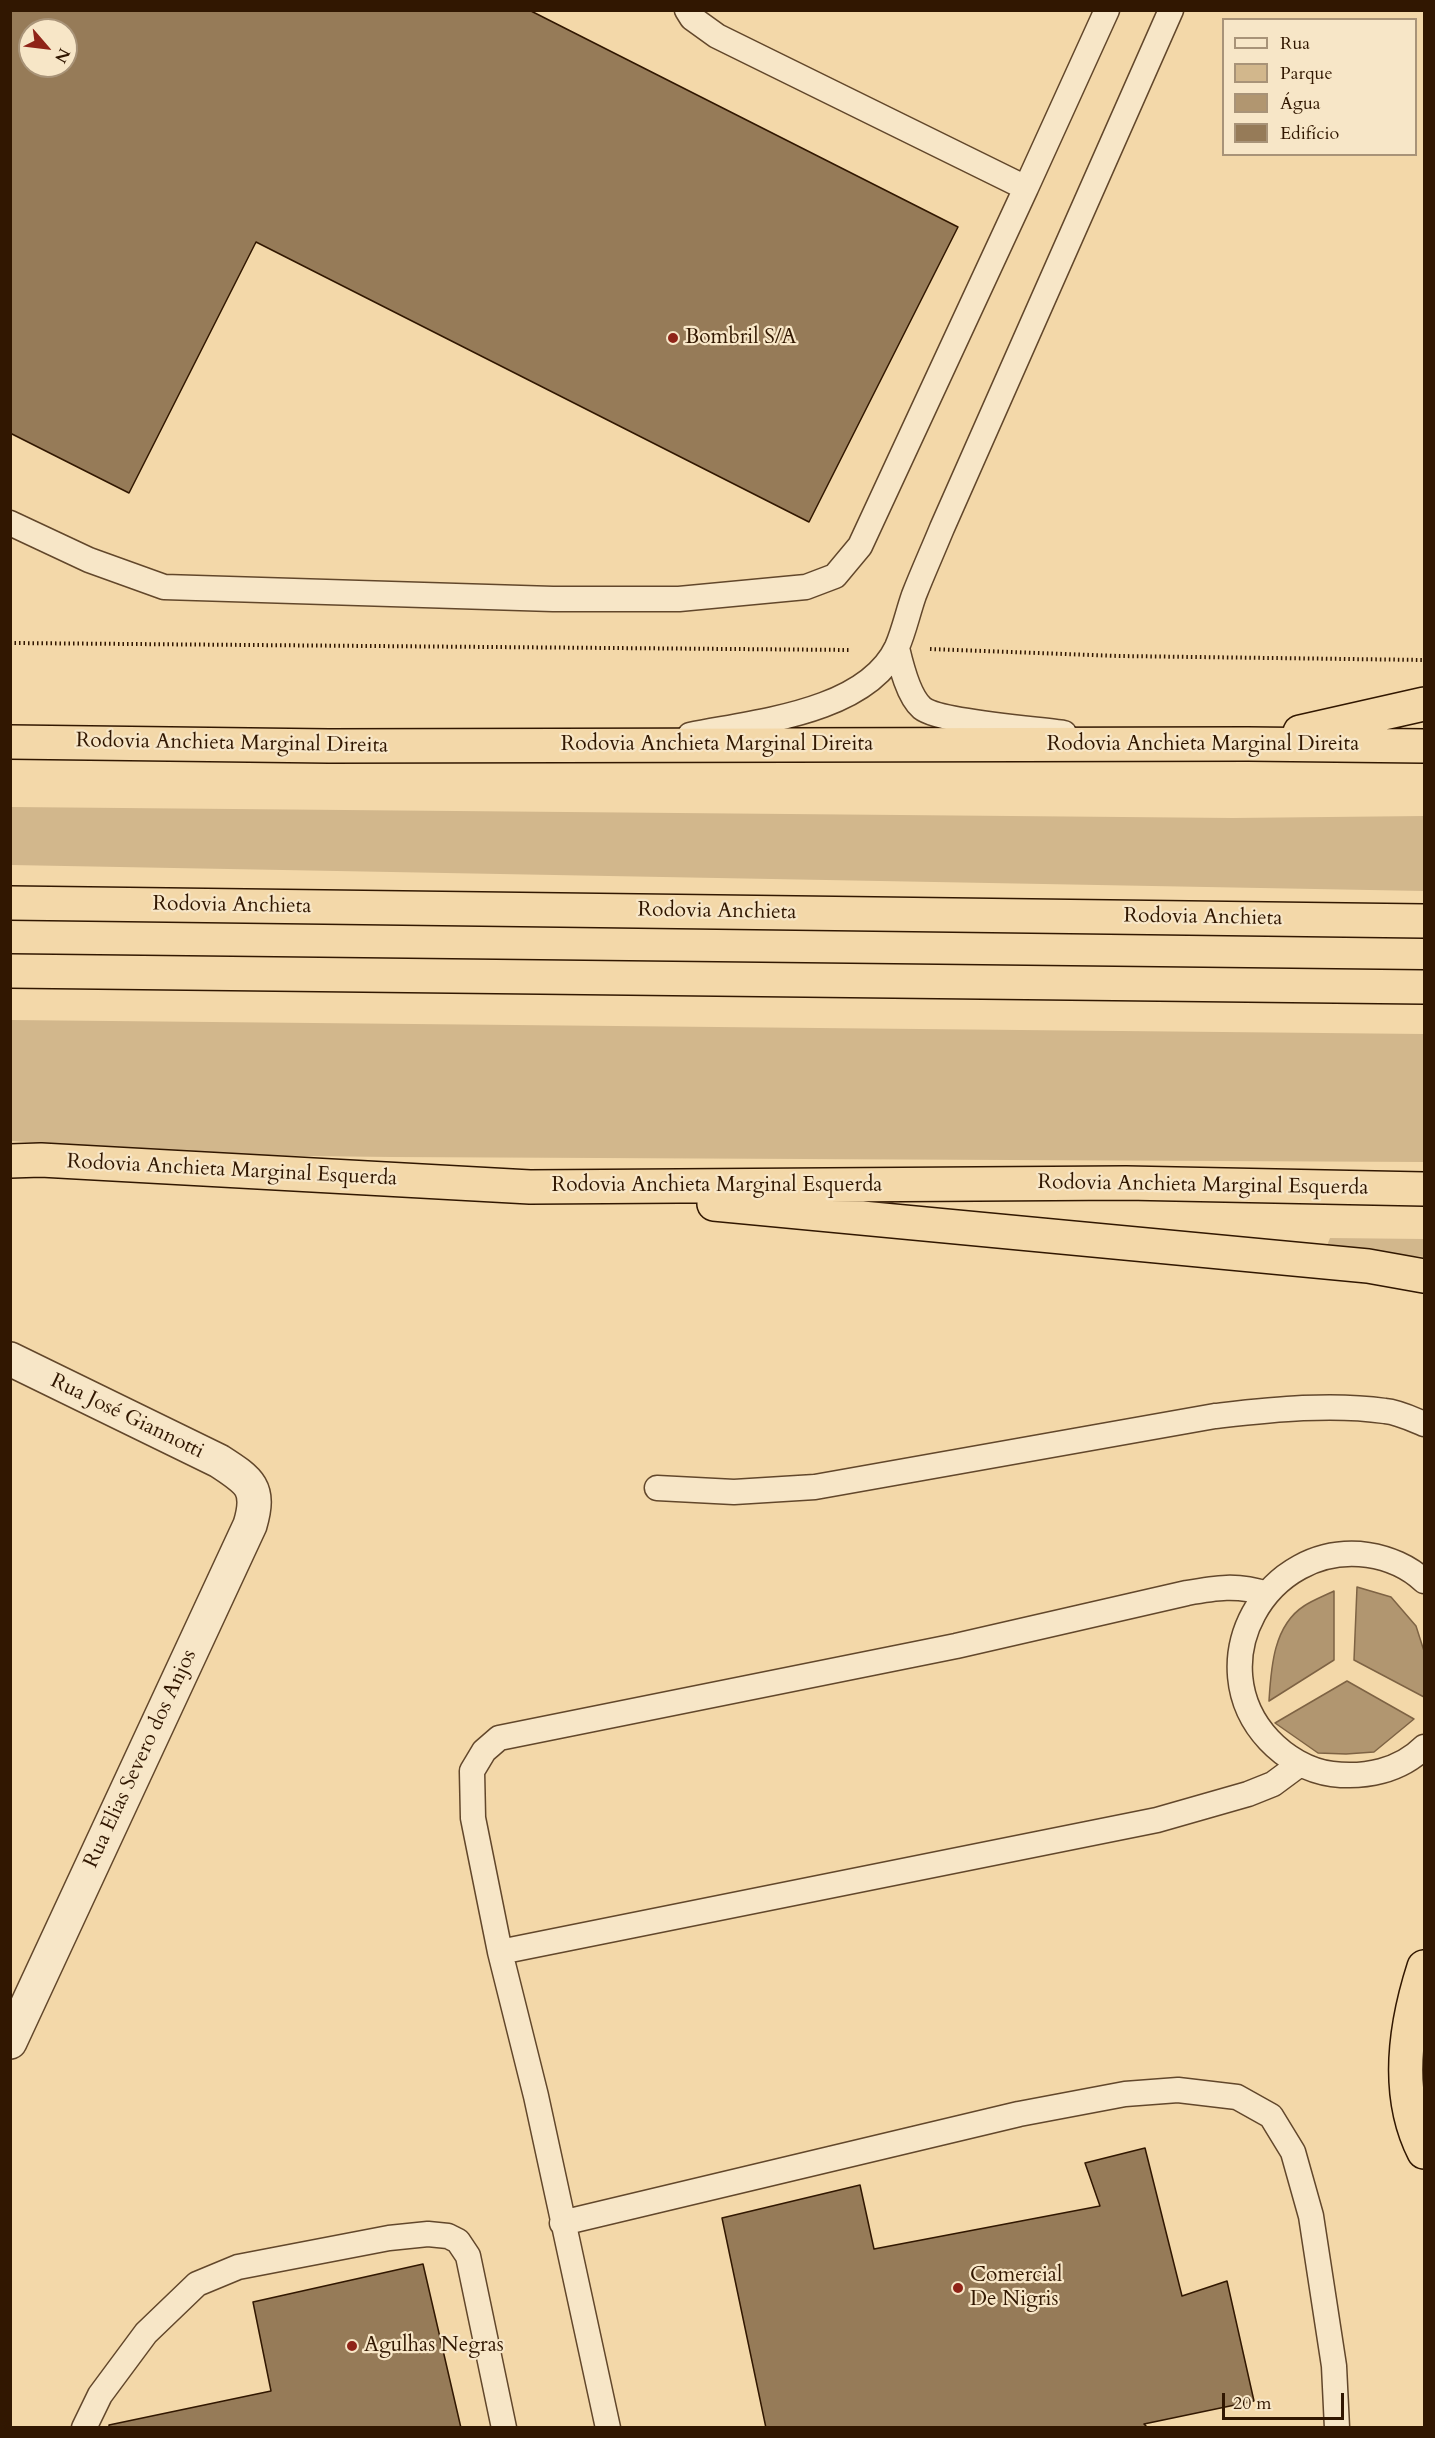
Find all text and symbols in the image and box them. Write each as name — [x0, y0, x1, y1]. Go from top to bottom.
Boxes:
north arrow — [18, 18, 78, 78]
legend — [1222, 18, 1417, 156]
text: Rua — [1280, 31, 1310, 56]
text: N — [49, 44, 75, 67]
text: Parque — [1280, 61, 1333, 86]
text: Água — [1280, 91, 1321, 116]
text: Edifício — [1280, 121, 1339, 146]
place label: Bombril S/A — [685, 325, 796, 351]
marker: Bombril S/A — [666, 331, 680, 345]
street label: Rodovia Anchieta Marginal Direita — [76, 729, 388, 759]
street label: Rodovia Anchieta Marginal Direita — [561, 732, 873, 758]
street label: Rodovia Anchieta Marginal Direita — [1047, 732, 1359, 758]
street label: Rodovia Anchieta — [152, 892, 312, 920]
street label: Rodovia Anchieta — [637, 898, 797, 926]
street label: Rodovia Anchieta — [1123, 904, 1283, 932]
street label: Rodovia Anchieta Marginal Esquerda — [66, 1150, 398, 1192]
street label: Rodovia Anchieta Marginal Esquerda — [1037, 1171, 1369, 1201]
street label: Rodovia Anchieta Marginal Esquerda — [552, 1173, 882, 1199]
street label: Rua José Giannotti — [46, 1369, 208, 1465]
street label: Rua Elias Severo dos Anjos — [79, 1646, 203, 1872]
place label: Comercial De Nigris — [970, 2263, 1062, 2313]
marker: Comercial De Nigris — [951, 2281, 965, 2295]
place label: Agulhas Negras — [364, 2333, 504, 2359]
marker: Agulhas Negras — [345, 2339, 359, 2353]
scale bar — [1225, 2381, 1346, 2419]
text: 20 m — [1233, 2391, 1272, 2416]

